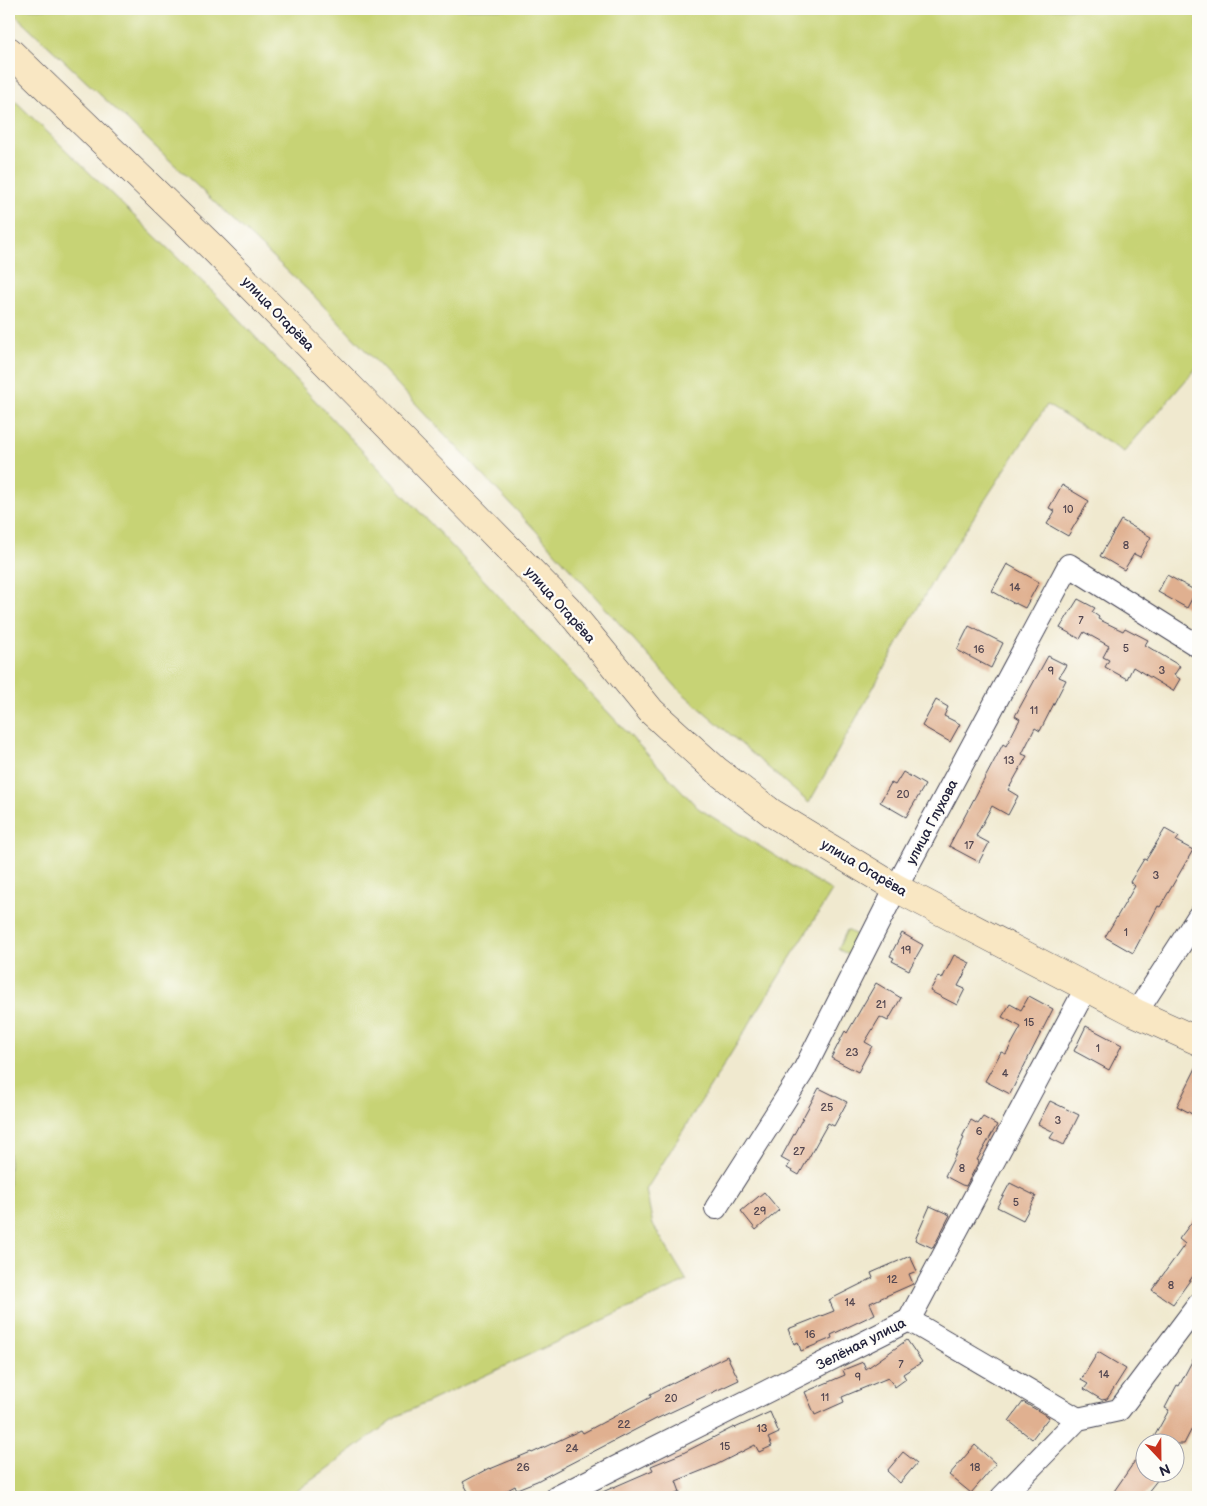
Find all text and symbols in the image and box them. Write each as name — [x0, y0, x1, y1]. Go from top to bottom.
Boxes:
street label: улица Огарёва — [238, 273, 318, 355]
house number: 10 — [1063, 503, 1074, 516]
house number: 8 — [1123, 539, 1129, 552]
street label: улица Огарёва — [521, 563, 599, 647]
house number: 14 — [1010, 581, 1021, 594]
house number: 7 — [1078, 614, 1084, 627]
house number: 5 — [1123, 642, 1129, 655]
house number: 16 — [974, 643, 985, 656]
house number: 3 — [1159, 664, 1166, 677]
house number: 9 — [1048, 665, 1054, 678]
house number: 11 — [1030, 704, 1038, 717]
house number: 13 — [1003, 754, 1015, 767]
street label: улица Глухова — [902, 776, 962, 867]
house number: 20 — [897, 788, 910, 801]
street label: улица Огарёва — [818, 836, 911, 901]
house number: 17 — [964, 839, 974, 852]
house number: 3 — [1153, 869, 1160, 882]
house number: 1 — [1124, 926, 1128, 939]
house number: 19 — [901, 944, 911, 957]
house number: 21 — [876, 998, 886, 1011]
house number: 15 — [1024, 1016, 1034, 1029]
house number: 1 — [1096, 1042, 1100, 1055]
house number: 23 — [845, 1046, 859, 1059]
house number: 4 — [1002, 1067, 1009, 1080]
house number: 25 — [821, 1101, 833, 1114]
house number: 3 — [1055, 1114, 1062, 1127]
house number: 6 — [976, 1125, 983, 1138]
house number: 27 — [793, 1145, 806, 1158]
house number: 8 — [959, 1162, 965, 1175]
house number: 5 — [1013, 1196, 1019, 1209]
house number: 29 — [754, 1205, 766, 1218]
house number: 12 — [887, 1273, 898, 1286]
house number: 8 — [1168, 1279, 1174, 1292]
house number: 14 — [845, 1296, 856, 1309]
street label: Зелёная улица — [813, 1314, 909, 1374]
house number: 16 — [805, 1328, 816, 1341]
house number: 7 — [898, 1358, 904, 1371]
house number: 14 — [1099, 1368, 1110, 1381]
house number: 9 — [855, 1371, 861, 1384]
house number: 11 — [821, 1391, 829, 1404]
house number: 20 — [665, 1392, 678, 1405]
house number: 22 — [618, 1418, 631, 1431]
house number: 13 — [756, 1422, 768, 1435]
north arrow — [1134, 1434, 1184, 1484]
house number: 15 — [720, 1440, 730, 1453]
house number: 24 — [565, 1442, 579, 1455]
text: N — [1157, 1460, 1173, 1479]
house number: 26 — [516, 1461, 530, 1474]
house number: 18 — [970, 1461, 980, 1474]

